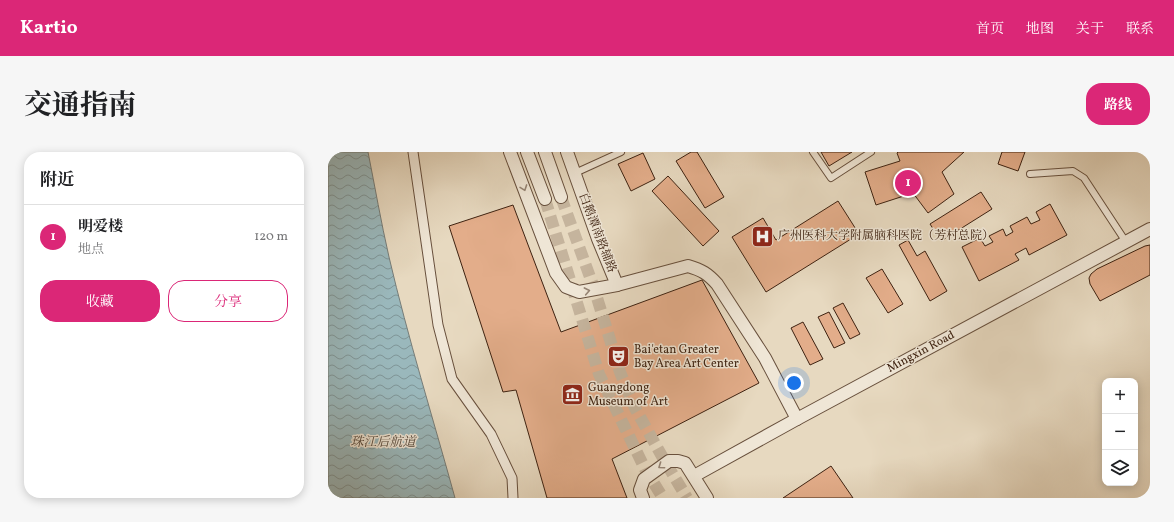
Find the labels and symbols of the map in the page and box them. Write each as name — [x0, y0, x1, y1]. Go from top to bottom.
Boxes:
pin: 1 — [895, 168, 921, 198]
one-way arrow — [520, 185, 528, 192]
street label: 白鹅潭南路辅路 — [574, 191, 620, 275]
hospital icon: 广州医科大学附属脑科医院（芳村总院） — [749, 223, 775, 249]
place label: 广州医科大学附属脑科医院（芳村总院） — [778, 228, 994, 244]
one-way arrow — [584, 287, 591, 295]
street label: Mingxin Road — [884, 327, 958, 377]
place label: Bai'etan Greater Bay Area Art Center — [634, 342, 739, 372]
theatre icon: Bai'etan Greater Bay Area Art Center — [605, 344, 631, 370]
your location — [784, 373, 804, 393]
place label: Guangdong Museum of Art — [588, 380, 668, 410]
museum icon: Guangdong Museum of Art — [559, 382, 585, 408]
water label: 珠江后航道 — [350, 434, 417, 452]
one-way arrow — [658, 461, 665, 469]

